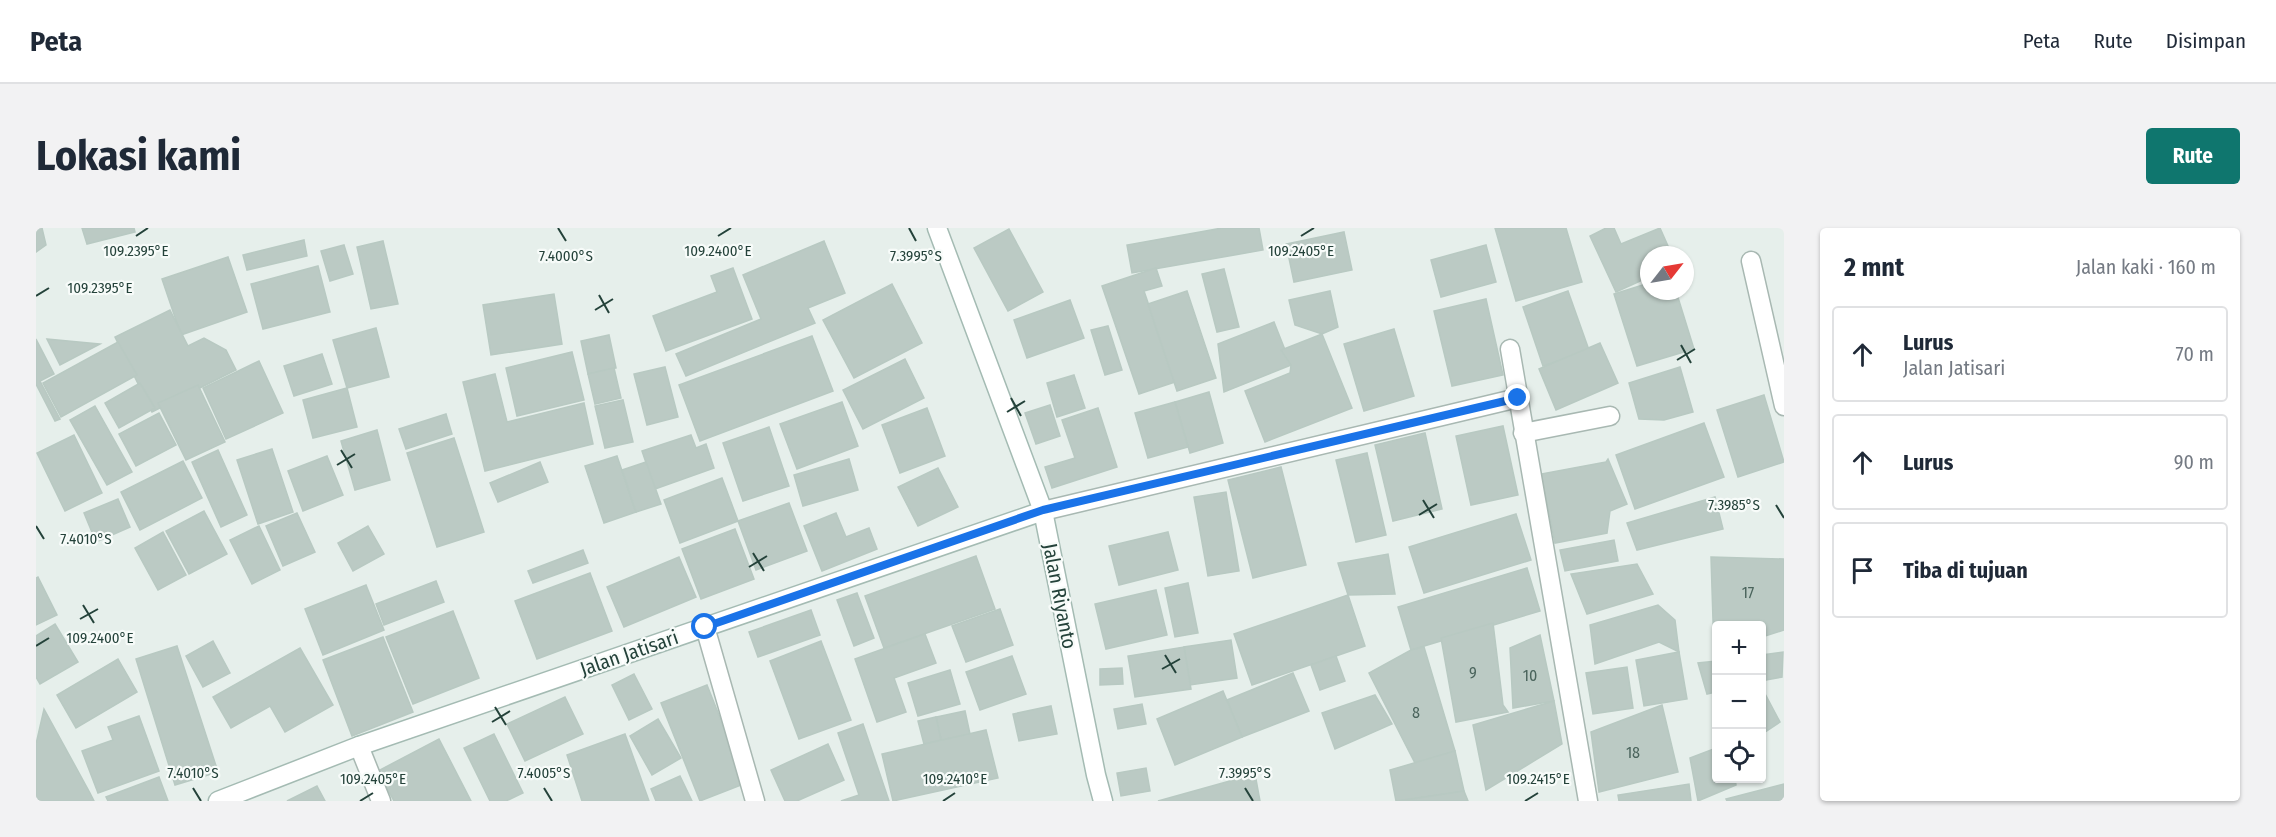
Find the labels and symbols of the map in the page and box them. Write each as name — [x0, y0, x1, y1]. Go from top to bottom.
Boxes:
text: 109.2395°E — [103, 242, 169, 260]
text: 109.2400°E — [684, 242, 752, 260]
text: 109.2405°E — [1268, 242, 1334, 260]
north arrow — [1640, 246, 1694, 300]
text: 7.4000°S — [539, 247, 593, 265]
text: 7.3995°S — [890, 247, 942, 265]
text: 109.2395°E — [67, 279, 133, 297]
route end — [1504, 384, 1530, 410]
text: 7.3985°S — [1708, 496, 1760, 514]
text: 7.4010°S — [60, 530, 112, 548]
street label: Jalan Riyanto — [1038, 541, 1082, 651]
house number: 17 — [1742, 583, 1755, 602]
route start — [691, 613, 717, 639]
street label: Jalan Jatisari — [577, 625, 681, 681]
text: 109.2400°E — [66, 629, 134, 647]
house number: 9 — [1469, 663, 1477, 682]
house number: 10 — [1523, 666, 1537, 685]
house number: 8 — [1412, 703, 1420, 722]
house number: 18 — [1626, 743, 1640, 762]
text: 7.4010°S — [167, 764, 219, 782]
text: 7.4005°S — [518, 764, 570, 782]
text: 7.3995°S — [1219, 764, 1271, 782]
text: 109.2405°E — [340, 770, 406, 788]
text: 109.2410°E — [923, 770, 987, 788]
text: 109.2415°E — [1506, 770, 1570, 788]

